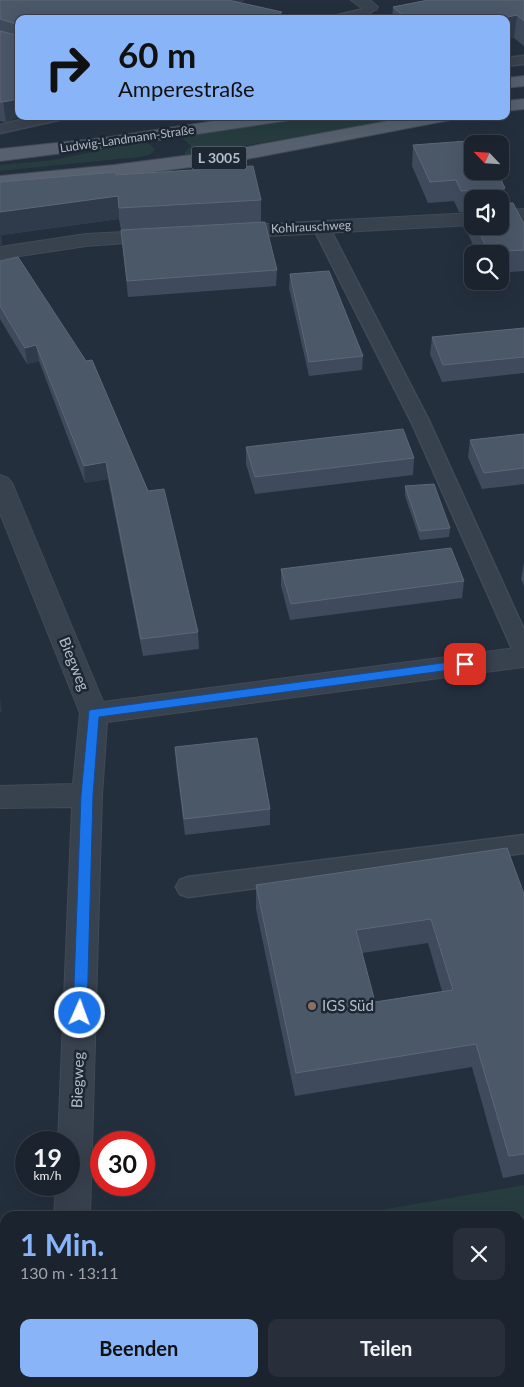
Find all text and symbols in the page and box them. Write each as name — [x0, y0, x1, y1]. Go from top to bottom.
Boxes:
text: 60 m — [118, 33, 196, 75]
icon: right — [35, 35, 100, 100]
text: Amperestraße — [118, 75, 255, 102]
street label: Ludwig-Landmann-Straße — [59, 122, 195, 155]
north arrow — [464, 135, 509, 180]
map controls — [464, 135, 509, 290]
road number: L 3005 — [192, 146, 246, 170]
button: sound — [464, 190, 509, 235]
street label: Kohlrauschweg — [271, 217, 351, 236]
button: search — [464, 245, 509, 290]
street label: Biegweg — [56, 634, 94, 693]
pin — [444, 643, 486, 685]
icon: arrive — [451, 650, 479, 678]
position arrow — [53, 986, 105, 1038]
place label: IGS Süd — [322, 996, 374, 1014]
marker: IGS Süd — [306, 1000, 318, 1012]
street label: Biegweg — [67, 1051, 87, 1108]
speed limit sign: 30 — [90, 1131, 155, 1196]
text: 19 — [33, 1142, 62, 1172]
text: km/h — [33, 1168, 62, 1183]
text: 1 Min. — [20, 1226, 105, 1262]
button: close — [453, 1228, 505, 1280]
text: 130 m · 13:11 — [20, 1263, 119, 1282]
button: Beenden — [20, 1319, 258, 1377]
button: Teilen — [268, 1319, 505, 1377]

